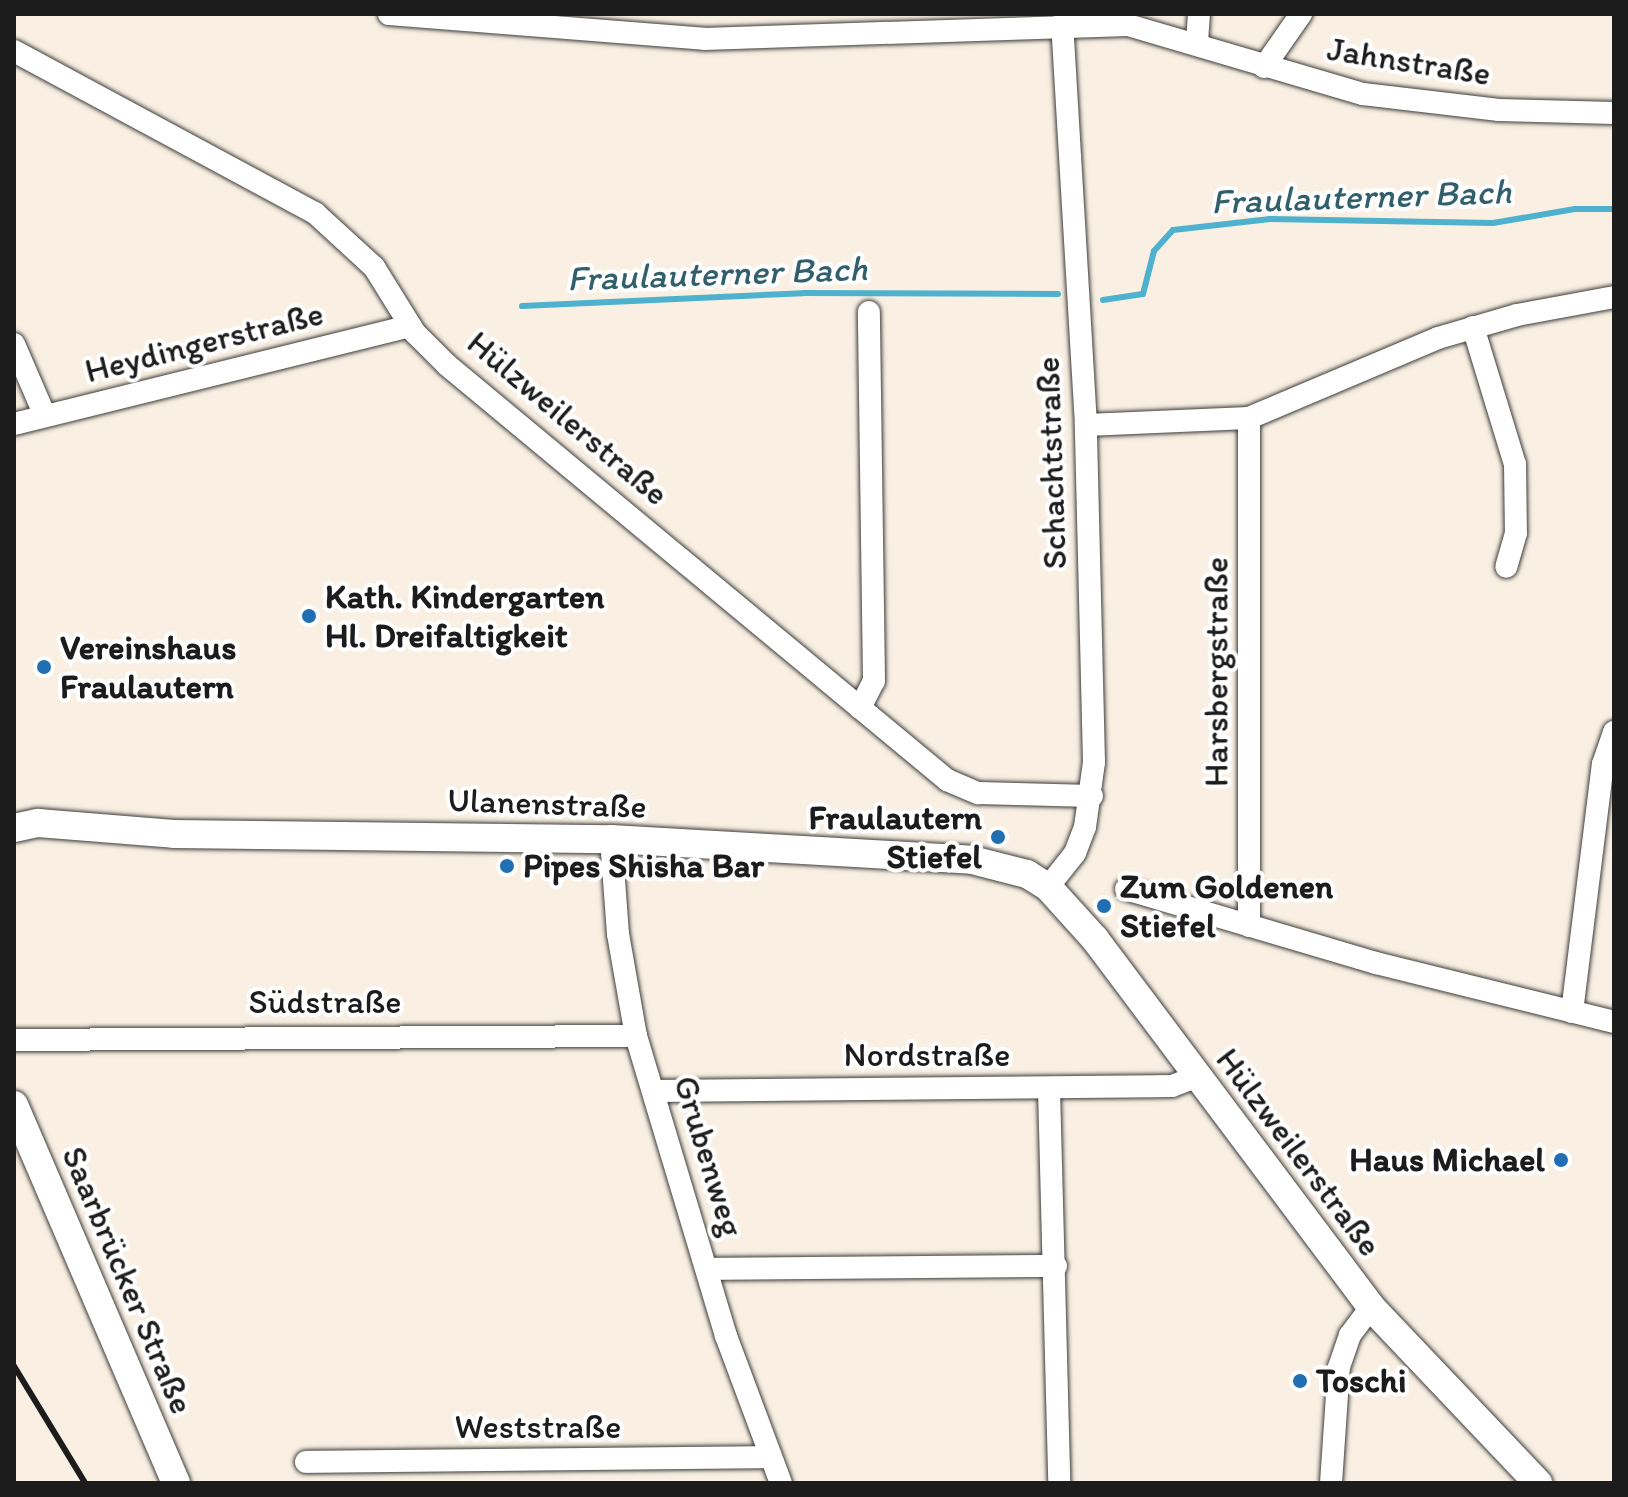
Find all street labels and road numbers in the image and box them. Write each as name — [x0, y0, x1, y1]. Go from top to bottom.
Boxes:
street label: Jahnstraße — [1324, 28, 1494, 94]
street label: Heydingerstraße — [81, 293, 327, 391]
street label: Hülzweilerstraße — [459, 322, 677, 514]
street label: Schachtstraße — [1027, 356, 1075, 570]
street label: Harsbergstraße — [1196, 557, 1236, 787]
street label: Ulanenstraße — [447, 779, 647, 827]
street label: Südstraße — [249, 982, 401, 1022]
street label: Nordstraße — [844, 1035, 1010, 1075]
street label: Hülzweilerstraße — [1208, 1040, 1390, 1264]
street label: Grubenweg — [665, 1071, 753, 1241]
street label: Saarbrücker Straße — [53, 1140, 203, 1420]
street label: Weststraße — [455, 1407, 621, 1447]

